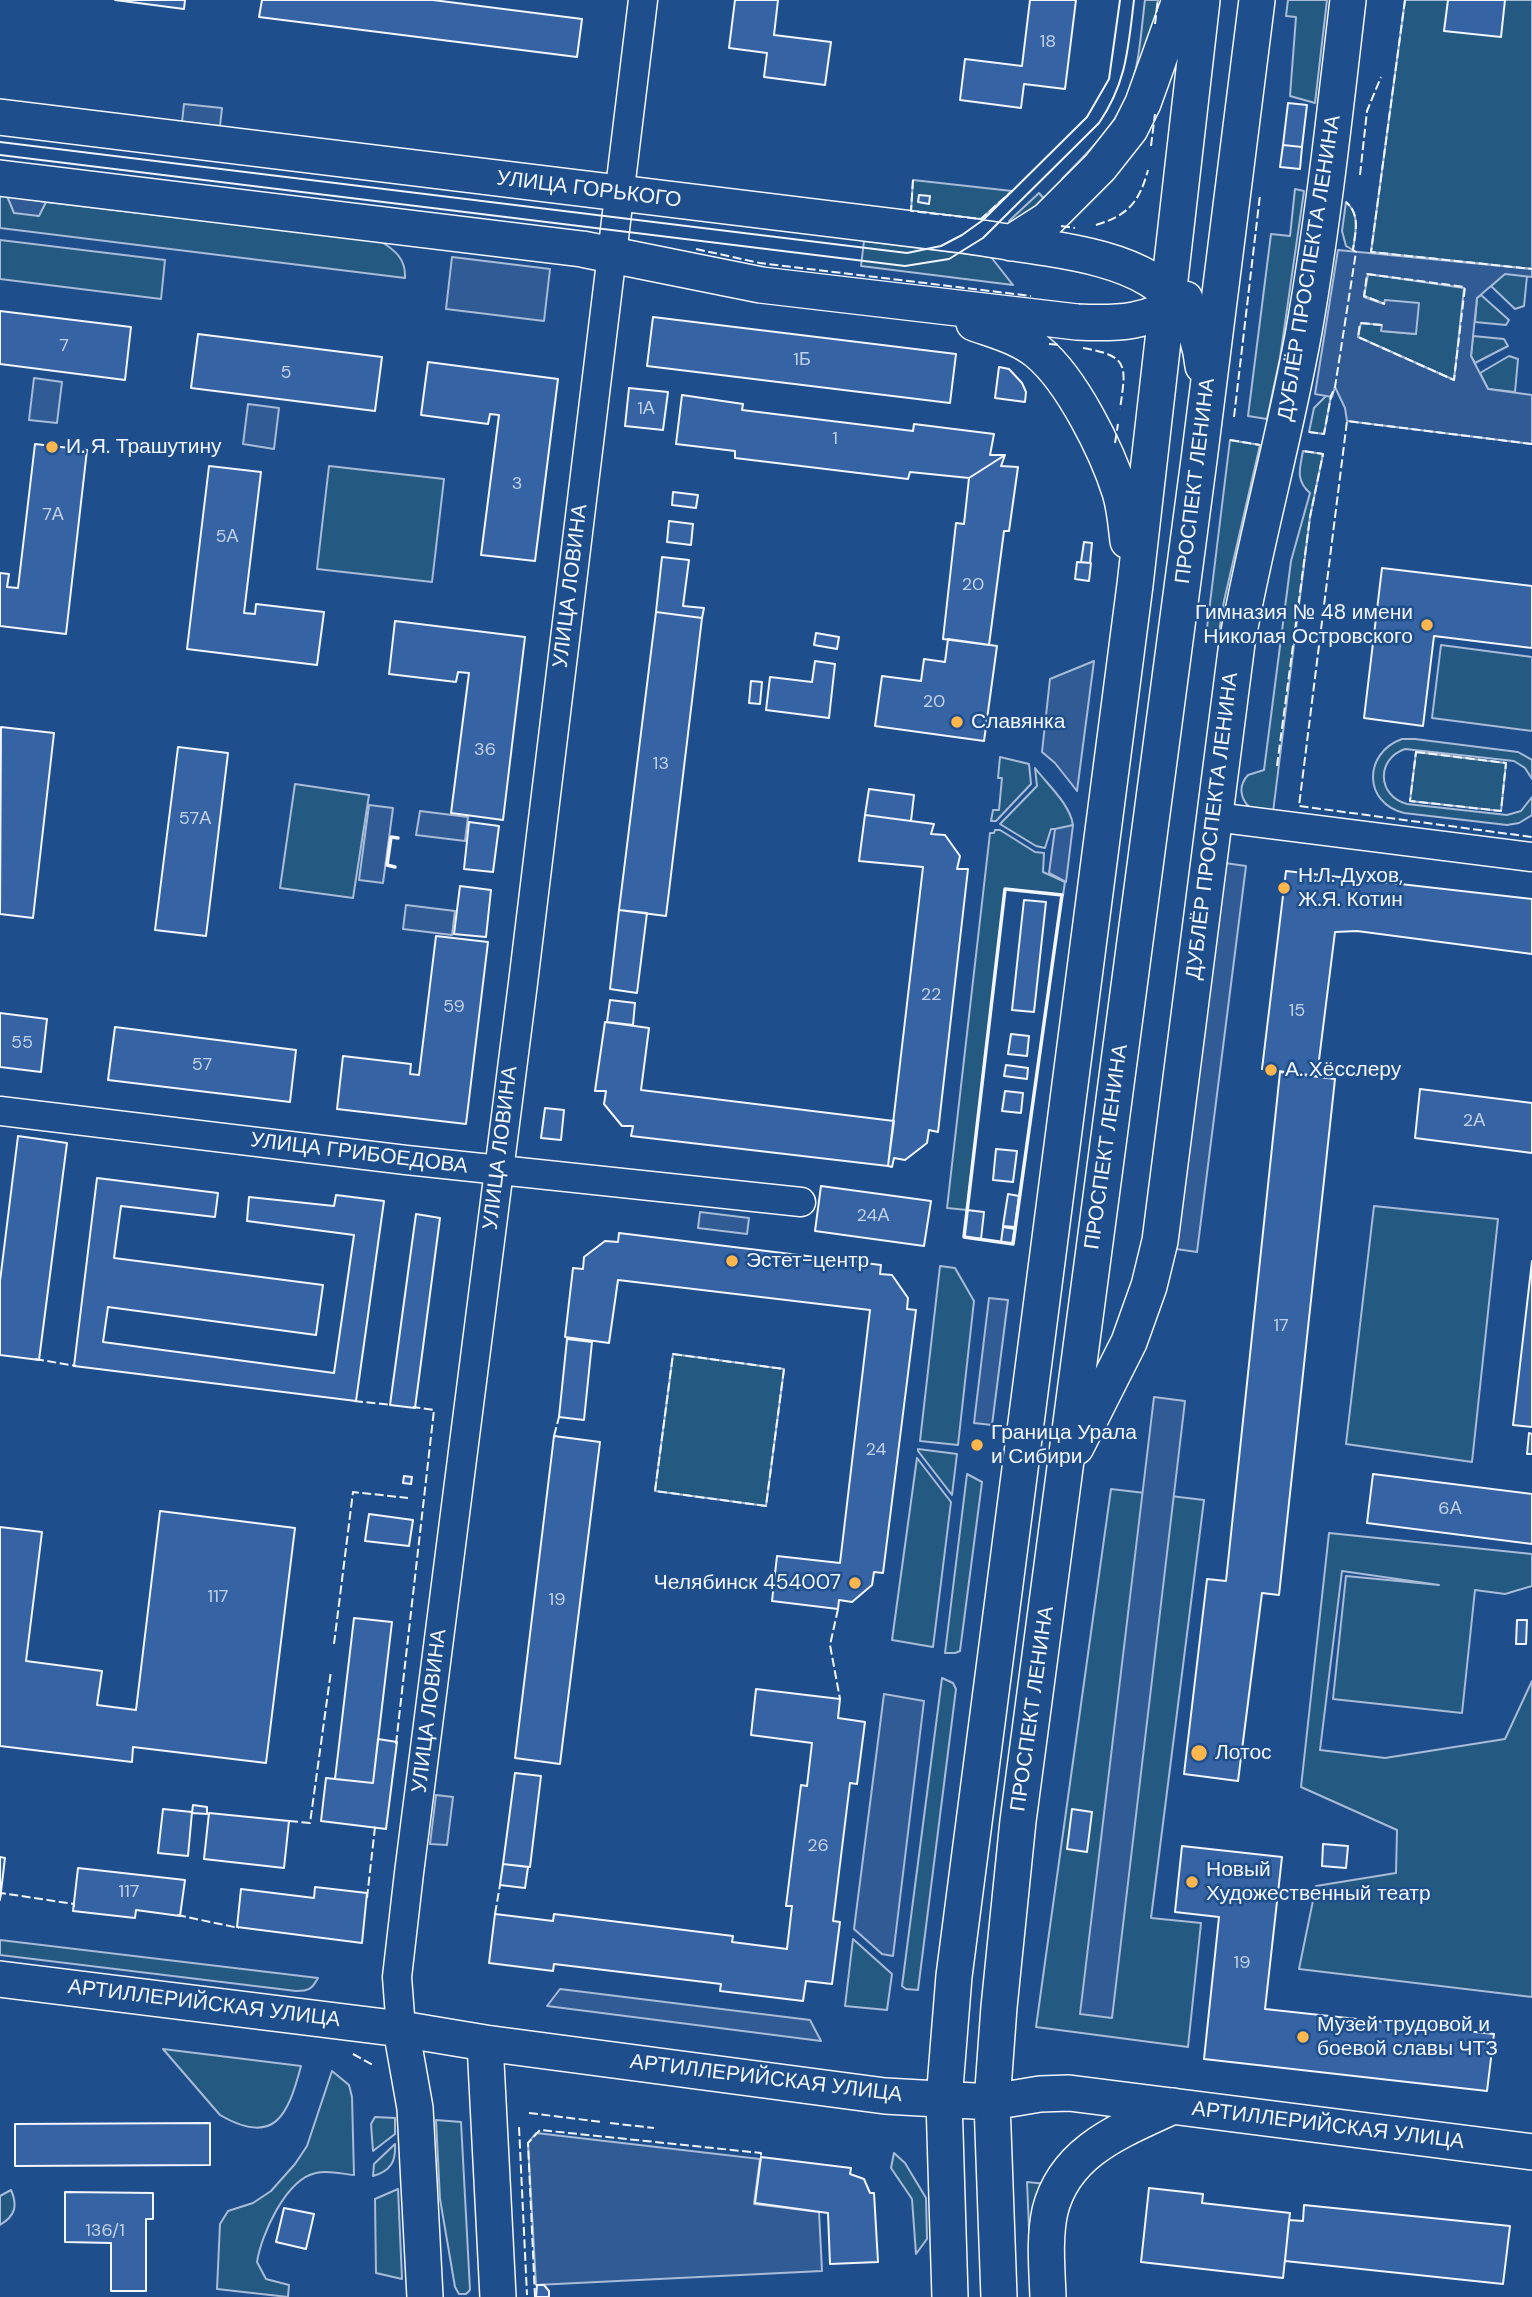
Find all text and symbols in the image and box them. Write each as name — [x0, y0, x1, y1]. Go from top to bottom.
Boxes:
house number: 18 — [1040, 31, 1056, 53]
street label: ДУБЛЁР ПРОСПЕКТА ЛЕНИНА — [1273, 113, 1347, 423]
street label: УЛИЦА ГОРЬКОГО — [495, 166, 683, 214]
house number: 7 — [59, 335, 69, 357]
house number: 1Б — [793, 349, 811, 371]
house number: 5 — [281, 362, 291, 384]
street label: ПРОСПЕКТ ЛЕНИНА — [1171, 377, 1221, 585]
house number: 1А — [637, 398, 655, 420]
house number: 1 — [832, 428, 838, 450]
place label: И. Я. Трашутину — [66, 434, 222, 460]
marker: И. Я. Трашутину — [44, 439, 60, 455]
house number: 3 — [512, 473, 522, 495]
street label: УЛИЦА ЛОВИНА — [548, 503, 594, 669]
house number: 7А — [42, 504, 64, 526]
house number: 5А — [216, 526, 238, 548]
house number: 20 — [962, 574, 984, 596]
place label: Гимназия № 48 имени Николая Островского — [1195, 600, 1413, 650]
marker: Гимназия № 48 имени Николая Островского — [1419, 617, 1435, 633]
street label: ДУБЛЁР ПРОСПЕКТА ЛЕНИНА — [1182, 671, 1244, 981]
house number: 20 — [923, 691, 945, 713]
place label: Славянка — [971, 709, 1065, 735]
marker: Славянка — [949, 714, 965, 730]
house number: 36 — [474, 739, 496, 761]
house number: 13 — [653, 753, 669, 775]
house number: 57А — [179, 808, 211, 830]
place label: Н.Л. Духов, Ж.Я. Котин — [1298, 863, 1403, 913]
marker: Н.Л. Духов, Ж.Я. Котин — [1276, 880, 1292, 896]
house number: 22 — [921, 984, 941, 1006]
house number: 59 — [443, 996, 465, 1018]
house number: 15 — [1289, 1000, 1305, 1022]
house number: 55 — [11, 1032, 33, 1054]
street label: ПРОСПЕКТ ЛЕНИНА — [1080, 1043, 1134, 1251]
house number: 57 — [192, 1054, 212, 1076]
place label: А. Хёсслеру — [1285, 1057, 1401, 1083]
marker: А. Хёсслеру — [1263, 1062, 1279, 1078]
street label: УЛИЦА ЛОВИНА — [478, 1065, 524, 1231]
house number: 2А — [1463, 1110, 1485, 1132]
street label: УЛИЦА ГРИБОЕДОВА — [249, 1128, 469, 1180]
house number: 24А — [857, 1205, 889, 1227]
place label: Эстет-центр — [746, 1248, 869, 1274]
marker: Эстет-центр — [724, 1253, 740, 1269]
house number: 17 — [1273, 1315, 1289, 1337]
place label: Граница Урала и Сибири — [991, 1420, 1137, 1470]
marker: Граница Урала и Сибири — [969, 1437, 985, 1453]
house number: 24 — [866, 1439, 886, 1461]
house number: 6А — [1438, 1498, 1462, 1520]
place label: Челябинск 454007 — [654, 1570, 841, 1596]
marker: Челябинск 454007 — [847, 1575, 863, 1591]
house number: 117 — [208, 1586, 228, 1608]
house number: 19 — [549, 1589, 565, 1611]
street label: ПРОСПЕКТ ЛЕНИНА — [1006, 1605, 1060, 1813]
street label: УЛИЦА ЛОВИНА — [407, 1628, 453, 1794]
place label: Лотос — [1215, 1740, 1272, 1766]
marker: Лотос — [1189, 1743, 1209, 1763]
house number: 26 — [807, 1835, 829, 1857]
place label: Новый Художественный театр — [1206, 1857, 1431, 1907]
marker: Новый Художественный театр — [1184, 1874, 1200, 1890]
house number: 117 — [119, 1881, 139, 1903]
house number: 19 — [1234, 1952, 1250, 1974]
street label: АРТИЛЛЕРИЙСКАЯ УЛИЦА — [66, 1975, 342, 2033]
place label: Музей трудовой и боевой славы ЧТЗ — [1317, 2012, 1498, 2062]
marker: Музей трудовой и боевой славы ЧТЗ — [1295, 2029, 1311, 2045]
street label: АРТИЛЛЕРИЙСКАЯ УЛИЦА — [628, 2050, 904, 2108]
street label: АРТИЛЛЕРИЙСКАЯ УЛИЦА — [1190, 2097, 1466, 2155]
house number: 136/1 — [85, 2220, 125, 2242]

